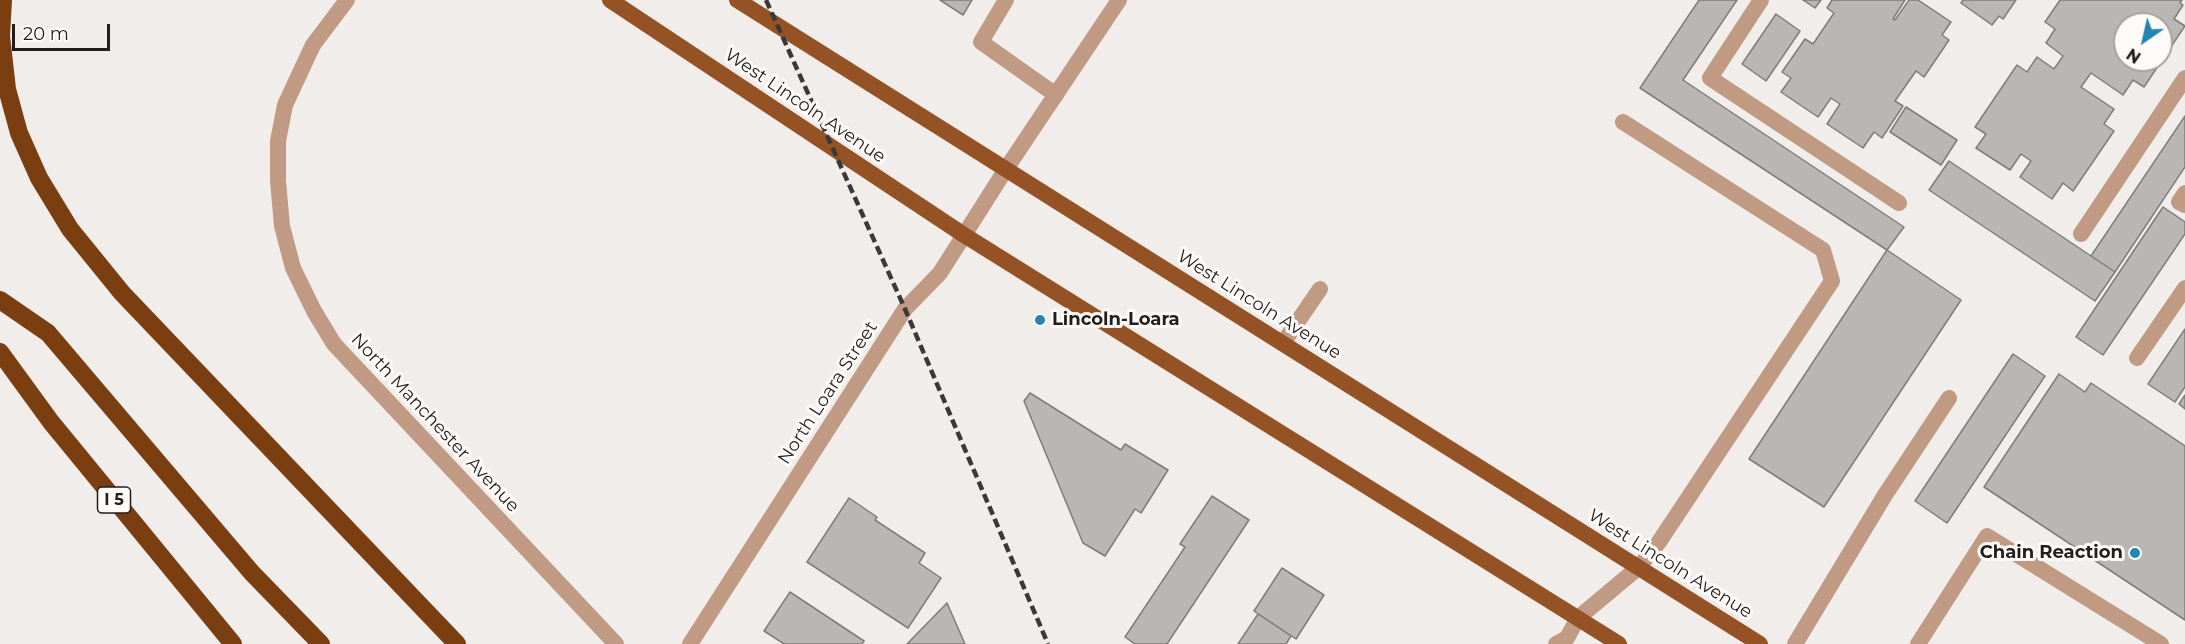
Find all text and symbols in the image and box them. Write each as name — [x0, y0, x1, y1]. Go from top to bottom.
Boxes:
scale bar — [15, 12, 112, 50]
north arrow — [2113, 12, 2173, 72]
text: 20 m — [23, 23, 69, 45]
street label: West Lincoln Avenue — [721, 44, 889, 168]
text: N — [2123, 44, 2144, 67]
street label: West Lincoln Avenue — [1173, 246, 1345, 364]
place label: Lincoln-Loara — [1052, 309, 1180, 331]
marker: Lincoln-Loara — [1033, 313, 1047, 327]
street label: North Loara Street — [774, 317, 882, 469]
street label: North Manchester Avenue — [346, 329, 524, 517]
road number: I 5 — [98, 487, 130, 513]
street label: West Lincoln Avenue — [1584, 505, 1756, 623]
place label: Chain Reaction — [1980, 542, 2123, 564]
marker: Chain Reaction — [2128, 546, 2142, 560]

